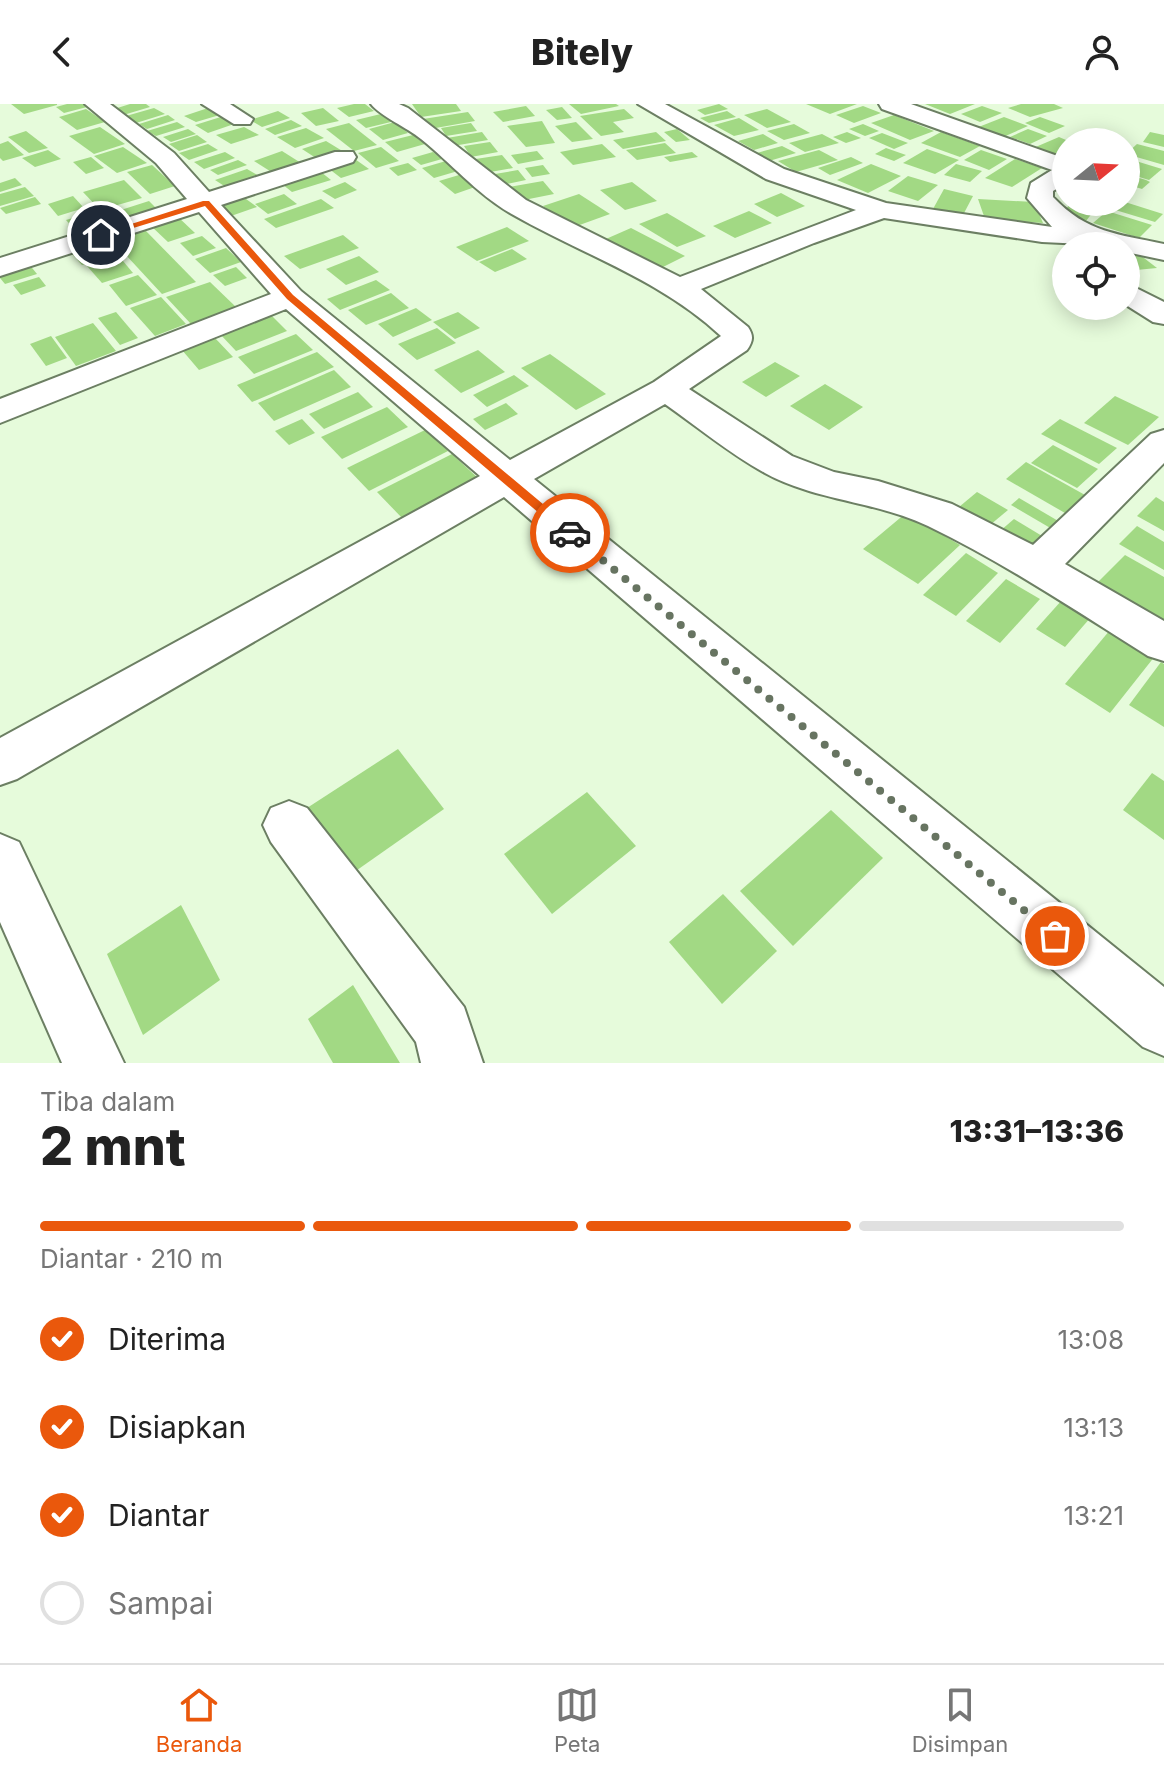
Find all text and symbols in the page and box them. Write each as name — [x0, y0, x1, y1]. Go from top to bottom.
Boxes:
icon: back — [40, 30, 84, 74]
text: Bitely — [531, 30, 633, 74]
icon: person — [1080, 30, 1124, 74]
north arrow — [1052, 128, 1140, 216]
map controls — [1052, 128, 1140, 320]
pin — [67, 201, 135, 269]
icon: home — [79, 213, 123, 257]
button: locate — [1052, 232, 1140, 320]
courier — [530, 493, 610, 573]
icon: car — [548, 511, 592, 555]
pin — [1021, 902, 1089, 970]
icon: bag — [1033, 914, 1077, 958]
text: Tiba dalam — [40, 1086, 175, 1117]
text: 13:31–13:36 — [949, 1113, 1124, 1149]
text: 2 mnt — [40, 1115, 186, 1178]
text: Diantar · 210 m — [40, 1243, 223, 1274]
icon: check — [40, 1317, 84, 1361]
text: Diterima — [108, 1321, 226, 1357]
text: 13:08 — [1057, 1324, 1124, 1355]
icon: check — [40, 1405, 84, 1449]
text: Disiapkan — [108, 1409, 246, 1445]
text: 13:13 — [1063, 1412, 1124, 1443]
icon: check — [40, 1493, 84, 1537]
text: Diantar — [108, 1497, 210, 1533]
text: 13:21 — [1063, 1500, 1124, 1531]
text: Sampai — [108, 1585, 213, 1621]
tab: Beranda — [156, 1683, 242, 1757]
tab: Peta — [554, 1683, 600, 1757]
tab: Disimpan — [912, 1683, 1008, 1757]

